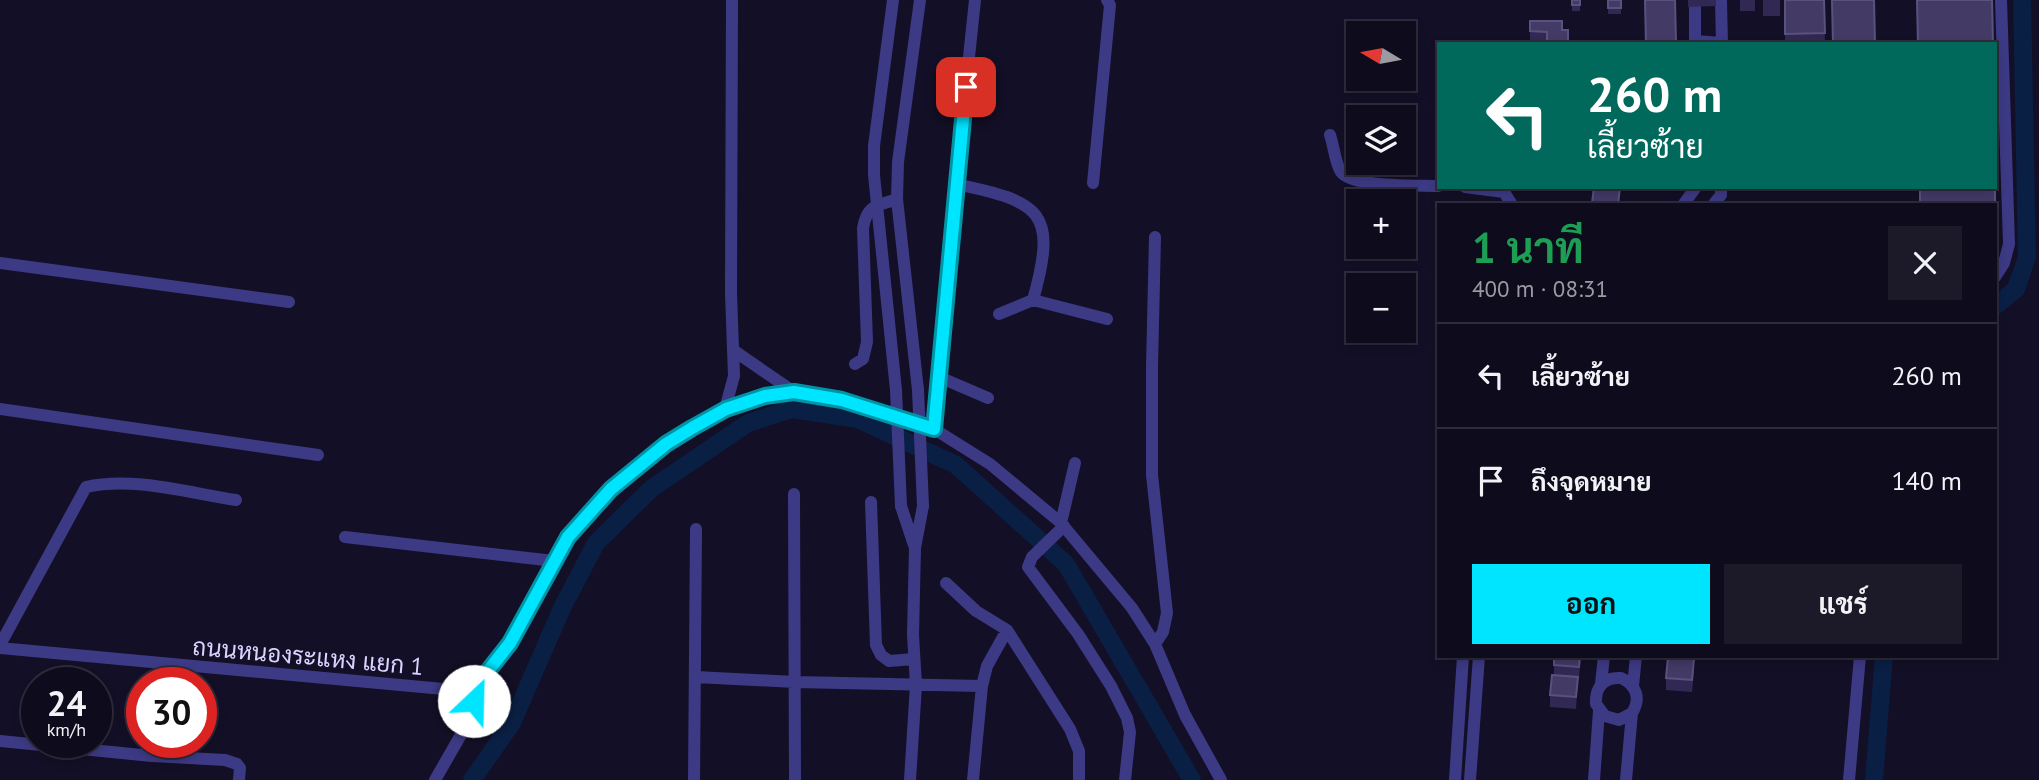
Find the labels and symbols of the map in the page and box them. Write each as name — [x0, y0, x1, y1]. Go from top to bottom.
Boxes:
north arrow — [1346, 21, 1416, 91]
pin — [936, 57, 996, 117]
street label: ถนนหนองระแหง แยก 1 — [191, 631, 425, 682]
position arrow — [437, 664, 511, 738]
speed limit sign: 30 — [126, 667, 217, 758]

